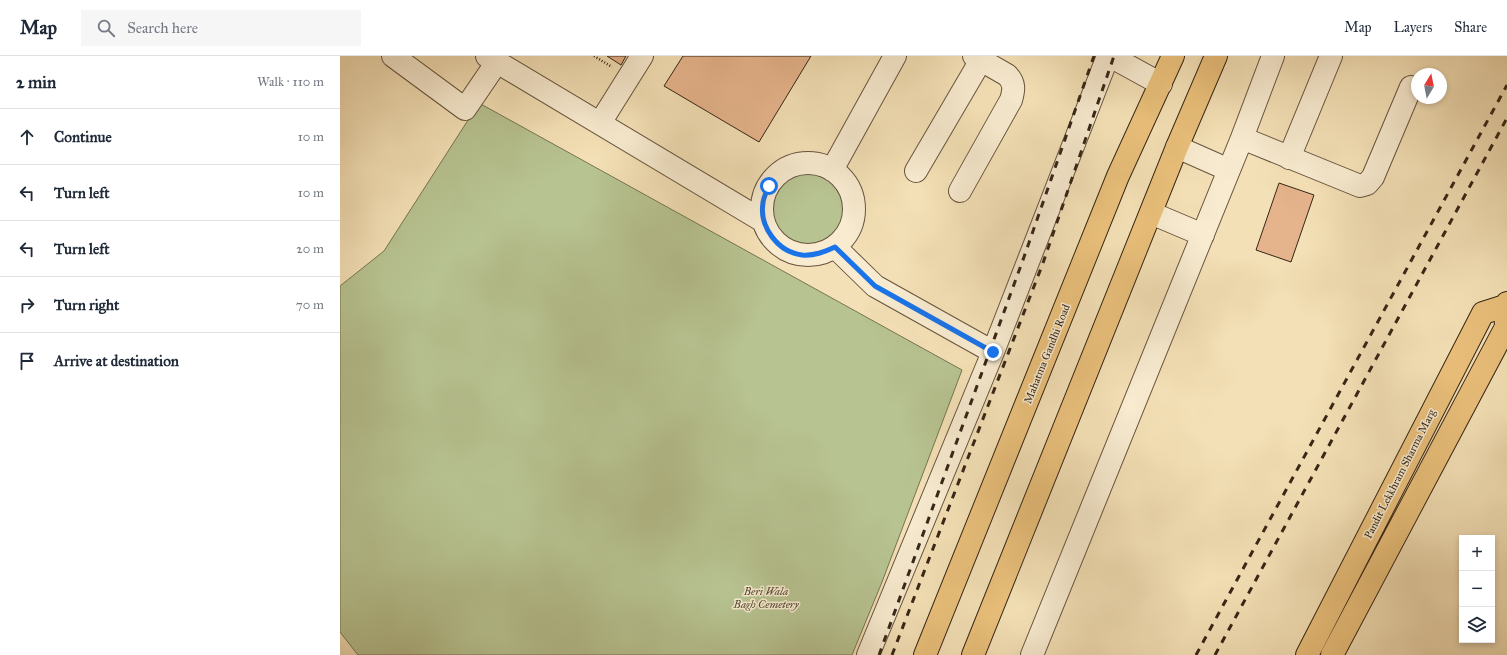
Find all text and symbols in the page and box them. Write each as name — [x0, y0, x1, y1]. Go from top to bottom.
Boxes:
search box — [81, 10, 361, 46]
text: Map — [20, 16, 57, 39]
icon: search — [95, 17, 117, 39]
text: Search here — [127, 19, 198, 37]
text: Map — [1344, 19, 1372, 36]
text: Layers — [1394, 19, 1432, 36]
text: Share — [1454, 19, 1487, 36]
north arrow — [1411, 68, 1447, 104]
text: 2 min — [16, 72, 56, 93]
text: Walk · 110 m — [257, 74, 324, 90]
icon: ahead — [16, 126, 38, 148]
text: Continue — [54, 128, 112, 146]
text: 10 m — [298, 129, 324, 145]
route start — [760, 177, 778, 195]
icon: left — [16, 182, 38, 204]
text: Turn left — [54, 184, 110, 202]
text: 10 m — [298, 185, 324, 201]
icon: left — [16, 238, 38, 260]
text: Turn left — [54, 240, 110, 258]
text: 20 m — [296, 241, 324, 257]
icon: right — [16, 294, 38, 316]
text: Turn right — [54, 296, 119, 314]
text: 70 m — [296, 297, 324, 313]
street label: Mahatma Gandhi Road — [1021, 302, 1073, 406]
route end — [984, 343, 1002, 361]
icon: arrive — [16, 350, 38, 372]
text: Arrive at destination — [54, 352, 179, 370]
street label: Pandit Lekkhram Sharma Marg — [1362, 406, 1439, 541]
map controls — [1459, 535, 1495, 643]
button: + — [1459, 535, 1495, 571]
button: − — [1459, 571, 1495, 607]
park label: Beri Wala Bagh Cemetery — [732, 585, 799, 611]
button: layers — [1459, 607, 1495, 643]

